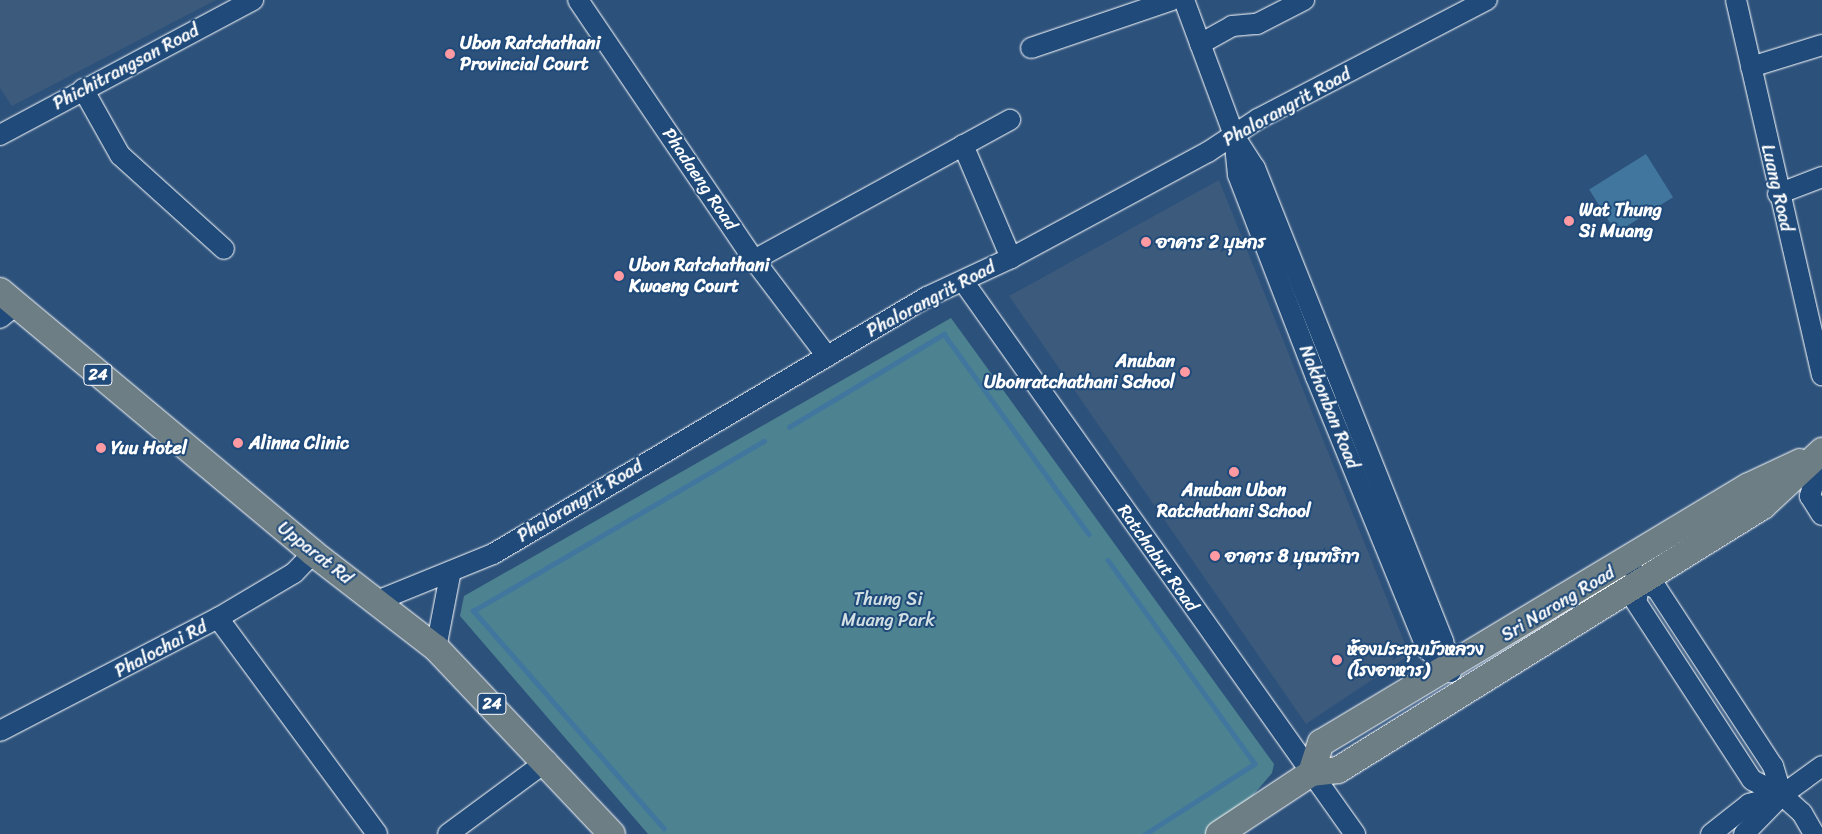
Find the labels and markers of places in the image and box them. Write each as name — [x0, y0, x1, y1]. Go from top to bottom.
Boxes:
place label: Ubon Ratchathani Provincial Court — [460, 33, 602, 76]
marker: Ubon Ratchathani Provincial Court — [444, 48, 456, 60]
place label: Wat Thung Si Muang — [1579, 200, 1662, 242]
marker: Wat Thung Si Muang — [1563, 215, 1575, 227]
place label: อาคาร 2 บุษกร — [1156, 231, 1265, 253]
marker: อาคาร 2 บุษกร — [1140, 236, 1152, 248]
place label: Ubon Ratchathani Kwaeng Court — [629, 255, 771, 298]
marker: Ubon Ratchathani Kwaeng Court — [613, 270, 625, 282]
place label: Anuban Ubonratchathani School — [984, 351, 1175, 394]
marker: Anuban Ubonratchathani School — [1179, 366, 1191, 378]
place label: Alinna Clinic — [249, 432, 349, 454]
marker: Alinna Clinic — [231, 436, 245, 450]
place label: Yuu Hotel — [111, 437, 187, 459]
marker: Yuu Hotel — [95, 442, 107, 454]
marker: Anuban Ubon Ratchathani School — [1228, 466, 1240, 478]
place label: Anuban Ubon Ratchathani School — [1157, 480, 1311, 522]
place label: อาคาร 8 บุณฑริกา — [1225, 545, 1360, 567]
marker: อาคาร 8 บุณฑริกา — [1209, 550, 1221, 562]
place label: ห้องประชุมบัวหลวง (โรงอาหาร) — [1347, 639, 1484, 682]
marker: ห้องประชุมบัวหลวง (โรงอาหาร) — [1331, 654, 1343, 666]

